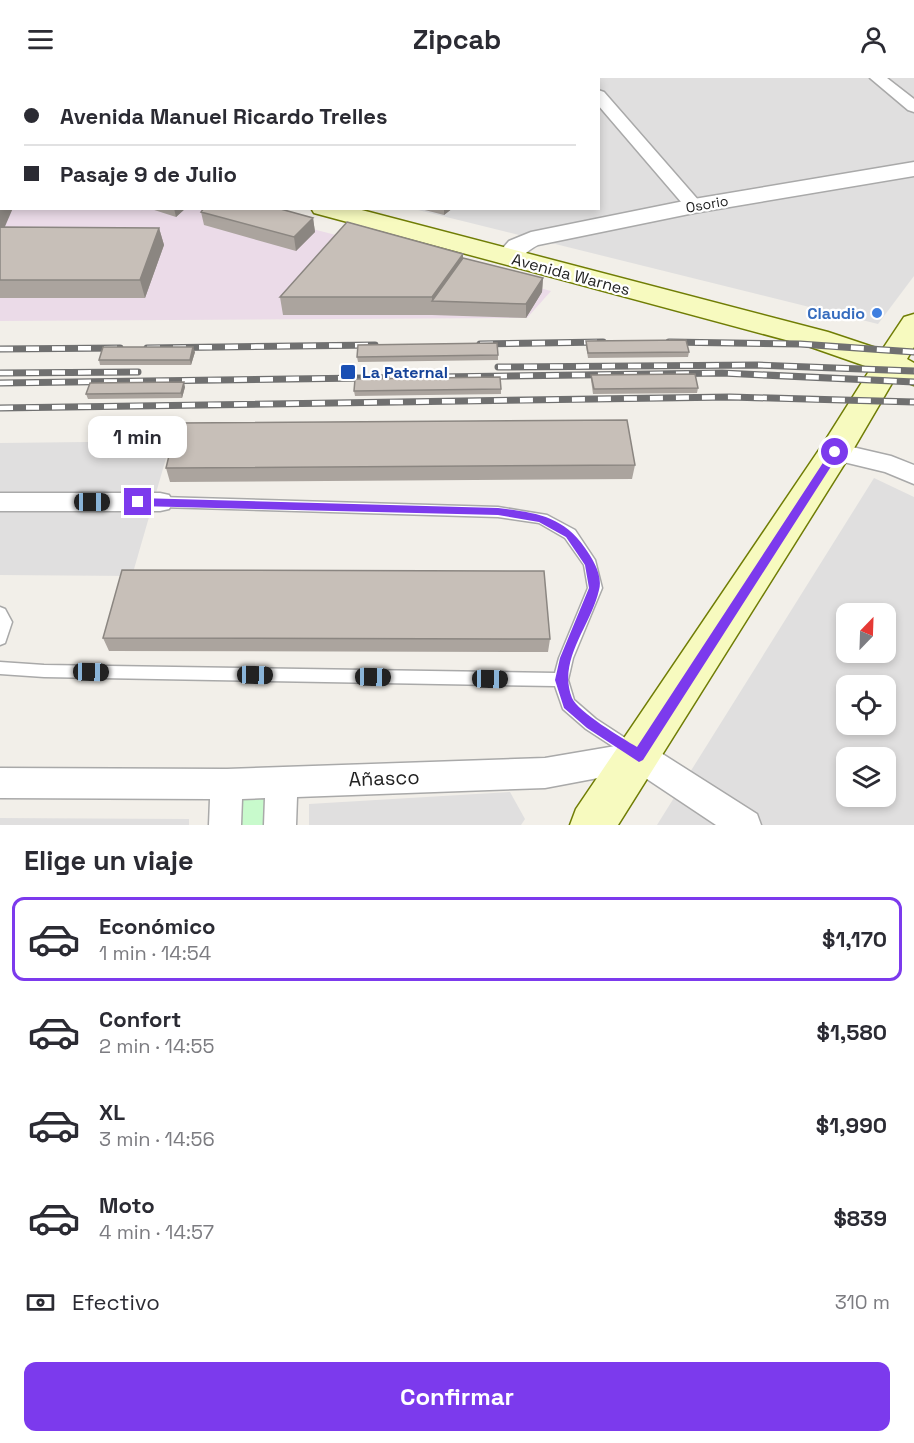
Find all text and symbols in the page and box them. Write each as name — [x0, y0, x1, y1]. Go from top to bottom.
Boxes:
text: Zipcab — [413, 22, 501, 57]
icon: menu — [24, 23, 57, 56]
icon: person — [857, 23, 890, 56]
text: Avenida Manuel Ricardo Trelles — [60, 102, 388, 130]
text: Pasaje 9 de Julio — [60, 160, 237, 188]
street label: Osorio — [684, 191, 730, 217]
street label: Avenida Warnes — [509, 249, 632, 300]
place label: Claudio — [807, 303, 865, 324]
marker: Claudio — [870, 306, 884, 320]
place label: La Paternal — [362, 362, 448, 383]
marker: La Paternal — [339, 363, 357, 381]
callout: 1 min — [88, 415, 188, 457]
text: 1 min — [113, 424, 162, 450]
route start — [821, 438, 848, 465]
route end — [124, 488, 151, 515]
car — [74, 493, 110, 511]
north arrow — [836, 603, 896, 663]
map controls — [836, 603, 896, 807]
car — [73, 663, 109, 681]
car — [237, 666, 273, 684]
car — [355, 668, 391, 686]
car — [472, 670, 508, 688]
button: locate — [836, 675, 896, 735]
button: layers — [836, 747, 896, 807]
street label: Añasco — [348, 764, 420, 792]
text: Elige un viaje — [24, 843, 194, 878]
icon: car — [27, 912, 81, 966]
text: Económico — [99, 912, 216, 940]
text: $1,170 — [822, 925, 887, 953]
text: 1 min · 14:54 — [99, 940, 211, 966]
icon: car — [27, 1005, 81, 1059]
text: Confort — [99, 1005, 181, 1033]
text: $1,580 — [817, 1018, 887, 1046]
text: 2 min · 14:55 — [99, 1033, 214, 1059]
icon: car — [27, 1098, 81, 1152]
text: XL — [99, 1098, 125, 1126]
text: $1,990 — [816, 1111, 887, 1139]
text: 3 min · 14:56 — [99, 1126, 215, 1152]
icon: car — [27, 1191, 81, 1245]
text: Moto — [99, 1191, 155, 1219]
text: $839 — [833, 1204, 887, 1232]
text: 4 min · 14:57 — [99, 1219, 214, 1245]
icon: cash — [24, 1286, 57, 1319]
text: Efectivo — [72, 1288, 160, 1316]
text: 310 m — [835, 1289, 890, 1315]
button: Confirmar — [24, 1362, 890, 1431]

